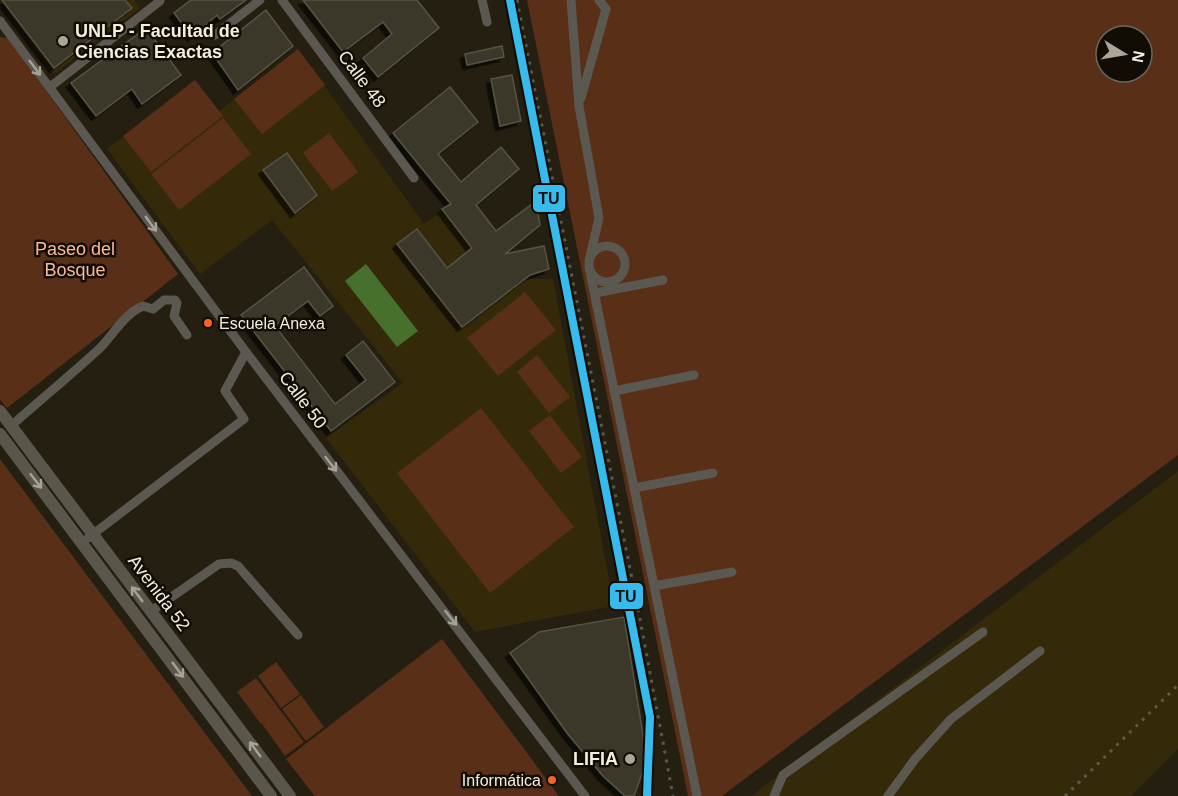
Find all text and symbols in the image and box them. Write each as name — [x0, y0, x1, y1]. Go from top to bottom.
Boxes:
place label: UNLP - Facultad de Ciencias Exactas — [75, 21, 240, 62]
north arrow — [1094, 24, 1154, 84]
marker: UNLP - Facultad de Ciencias Exactas — [56, 34, 70, 48]
street label: Calle 48 — [334, 47, 390, 111]
text: N — [1129, 49, 1148, 64]
one-way arrow — [29, 59, 41, 75]
line badge: TU — [532, 184, 566, 213]
text: TU — [538, 190, 560, 207]
one-way arrow — [145, 216, 157, 232]
park label: Paseo del Bosque — [35, 239, 115, 280]
place label: Escuela Anexa — [219, 315, 325, 332]
marker: Escuela Anexa — [202, 317, 214, 329]
street label: Calle 50 — [275, 368, 331, 432]
one-way arrow — [325, 456, 338, 472]
one-way arrow — [29, 472, 42, 488]
street label: Avenida 52 — [124, 551, 194, 635]
line badge: TU — [609, 582, 644, 610]
one-way arrow — [131, 586, 144, 602]
text: TU — [615, 588, 637, 605]
one-way arrow — [444, 610, 457, 626]
one-way arrow — [172, 662, 184, 678]
one-way arrow — [249, 742, 261, 758]
place label: LIFIA — [573, 749, 618, 769]
marker: LIFIA — [623, 752, 637, 766]
place label: Informática — [462, 772, 541, 789]
marker: Informática — [546, 774, 558, 786]

